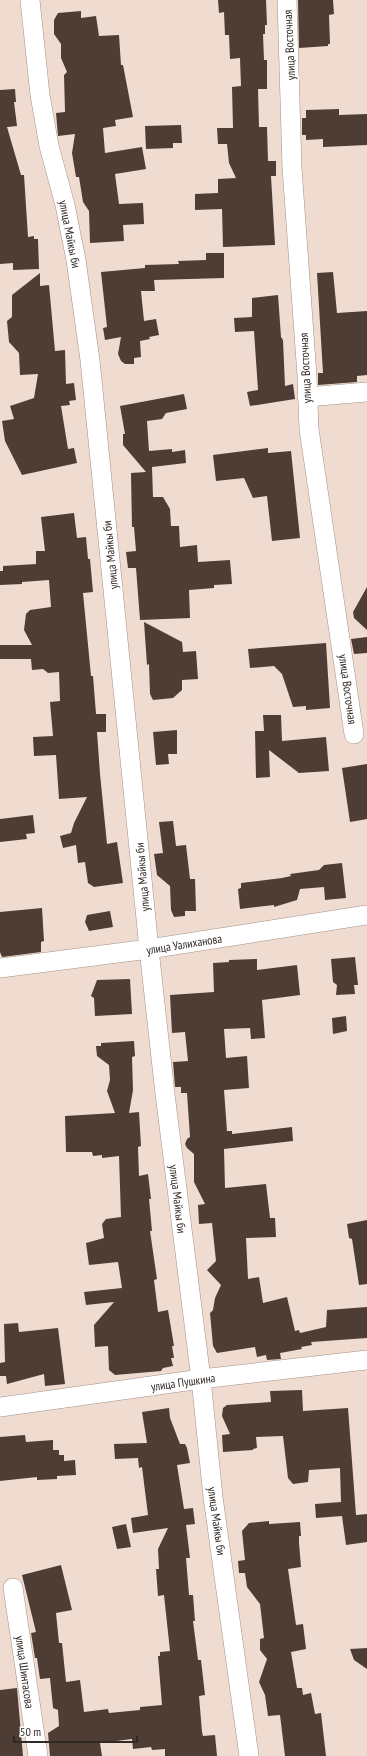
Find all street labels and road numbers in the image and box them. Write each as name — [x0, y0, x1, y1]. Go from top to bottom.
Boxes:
street label: улица Восточная — [280, 9, 298, 81]
street label: улица Майкы би — [56, 199, 84, 269]
street label: улица Восточная — [296, 332, 314, 404]
street label: улица Майкы би — [99, 520, 121, 590]
street label: улица Восточная — [336, 653, 360, 725]
street label: улица Майкы би — [132, 842, 152, 912]
street label: улица Уалиханова — [145, 931, 223, 957]
street label: улица Майкы би — [166, 1164, 190, 1234]
street label: улица Пушкина — [150, 1370, 216, 1394]
street label: улица Майкы би — [205, 1486, 229, 1556]
street label: улица Шинтасова — [12, 1635, 38, 1710]

